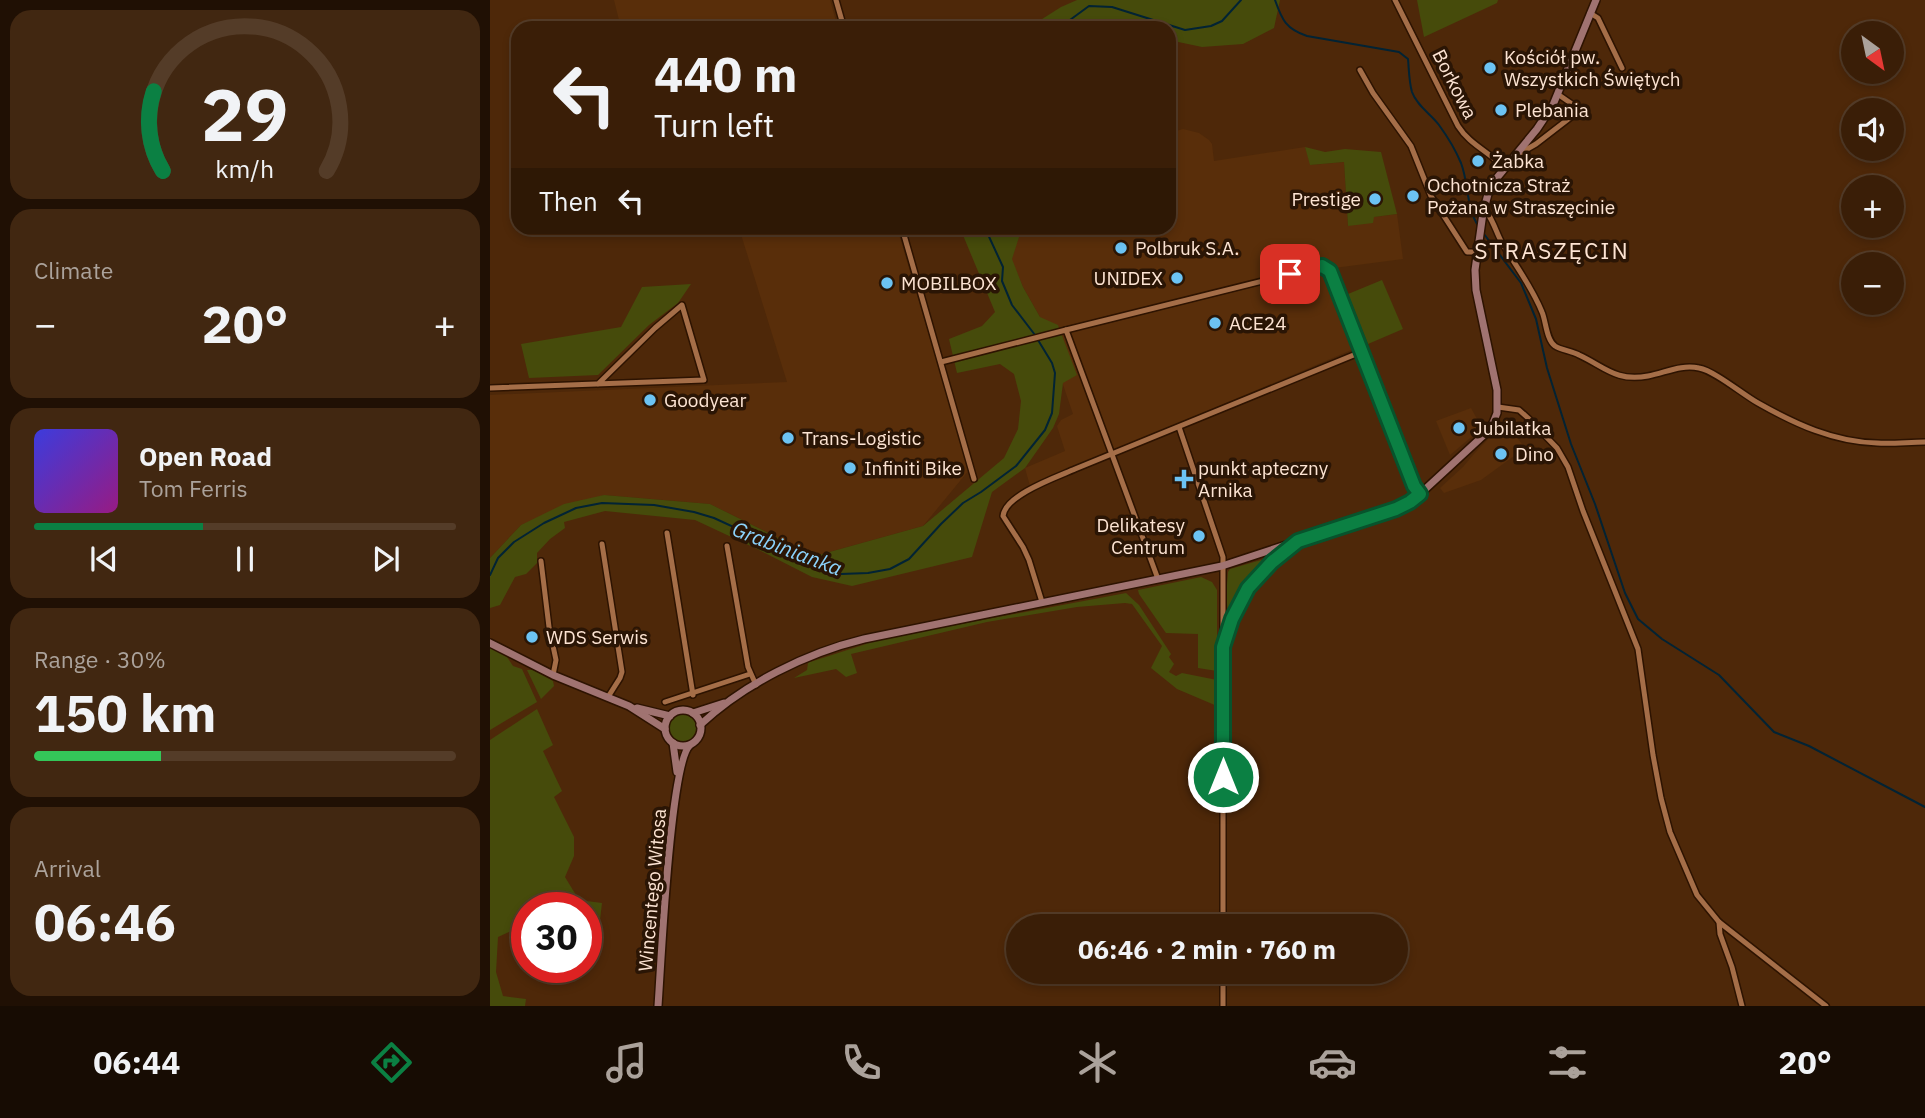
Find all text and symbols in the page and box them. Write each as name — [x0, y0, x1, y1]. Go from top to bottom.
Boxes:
north arrow — [1841, 21, 1904, 84]
map controls — [1841, 21, 1904, 315]
text: 440 m — [654, 42, 798, 105]
street label: Borkowa — [1427, 45, 1483, 123]
place label: Kościół pw. Wszystkich Świętych — [1504, 45, 1681, 91]
icon: left — [539, 49, 630, 140]
marker: Kościół pw. Wszystkich Świętych — [1482, 60, 1498, 76]
text: 29 — [201, 66, 289, 161]
place label: Plebania — [1515, 98, 1589, 122]
button: sound — [1841, 98, 1904, 161]
marker: Plebania — [1493, 102, 1509, 118]
text: Turn left — [654, 104, 774, 146]
place label: Żabka — [1492, 149, 1544, 173]
text: km/h — [216, 151, 274, 184]
marker: Żabka — [1470, 153, 1486, 169]
place label: Ochotnicza Straż Pożana w Straszęcinie — [1427, 173, 1615, 219]
button: + — [1841, 175, 1904, 238]
icon: left — [612, 182, 650, 220]
text: Then — [539, 184, 598, 218]
place label: Prestige — [1291, 187, 1361, 211]
marker: Ochotnicza Straż Pożana w Straszęcinie — [1405, 188, 1421, 204]
marker: Prestige — [1367, 191, 1383, 207]
district label: STRASZĘCIN — [1474, 235, 1630, 265]
place label: Polbruk S.A. — [1135, 236, 1239, 260]
marker: Polbruk S.A. — [1113, 240, 1129, 256]
pin — [1260, 244, 1320, 304]
button: − — [1841, 252, 1904, 315]
text: Climate — [34, 255, 113, 285]
icon: arrive — [1271, 255, 1309, 293]
place label: UNIDEX — [1094, 266, 1163, 290]
marker: UNIDEX — [1169, 270, 1185, 286]
place label: MOBILBOX — [901, 271, 997, 295]
marker: MOBILBOX — [879, 275, 895, 291]
text: 20° — [202, 290, 288, 357]
text: − — [34, 299, 57, 348]
text: + — [433, 299, 456, 348]
place label: ACE24 — [1229, 311, 1287, 335]
marker: ACE24 — [1207, 315, 1223, 331]
place label: Goodyear — [664, 388, 746, 412]
marker: Goodyear — [642, 392, 658, 408]
place label: Jubilatka — [1473, 416, 1551, 440]
marker: Jubilatka — [1451, 420, 1467, 436]
place label: Trans-Logistic — [802, 426, 922, 450]
marker: Trans-Logistic — [780, 430, 796, 446]
text: Open Road — [139, 439, 272, 473]
place label: Dino — [1515, 442, 1554, 466]
marker: Dino — [1493, 446, 1509, 462]
place label: Infiniti Bike — [864, 456, 962, 480]
place label: punkt apteczny Arnika — [1198, 456, 1329, 502]
marker: Infiniti Bike — [842, 460, 858, 476]
marker: punkt apteczny Arnika — [1176, 471, 1192, 487]
text: Tom Ferris — [139, 473, 248, 503]
place label: Delikatesy Centrum — [1096, 513, 1186, 559]
water label: Grabinianka — [728, 514, 846, 582]
marker: Delikatesy Centrum — [1191, 528, 1207, 544]
icon: previous — [85, 540, 123, 578]
icon: pause — [226, 540, 264, 578]
icon: next — [367, 540, 405, 578]
place label: WDS Serwis — [546, 625, 648, 649]
marker: WDS Serwis — [524, 629, 540, 645]
text: Range · 30% — [34, 644, 166, 674]
text: 150 km — [34, 679, 216, 746]
position arrow — [1186, 740, 1260, 814]
street label: Wincentego Witosa — [633, 808, 671, 972]
text: Arrival — [34, 853, 101, 883]
text: 06:46 — [34, 888, 176, 955]
speed limit sign: 30 — [511, 892, 602, 983]
text: 06:46 · 2 min · 760 m — [1078, 932, 1336, 966]
icon: directions — [367, 1038, 416, 1087]
icon: music — [602, 1038, 651, 1087]
icon: phone — [837, 1038, 886, 1087]
icon: climate — [1073, 1038, 1122, 1087]
icon: car — [1308, 1038, 1357, 1087]
icon: filters — [1543, 1038, 1592, 1087]
text: 06:44 — [93, 1041, 181, 1083]
text: 20° — [1778, 1041, 1832, 1083]

